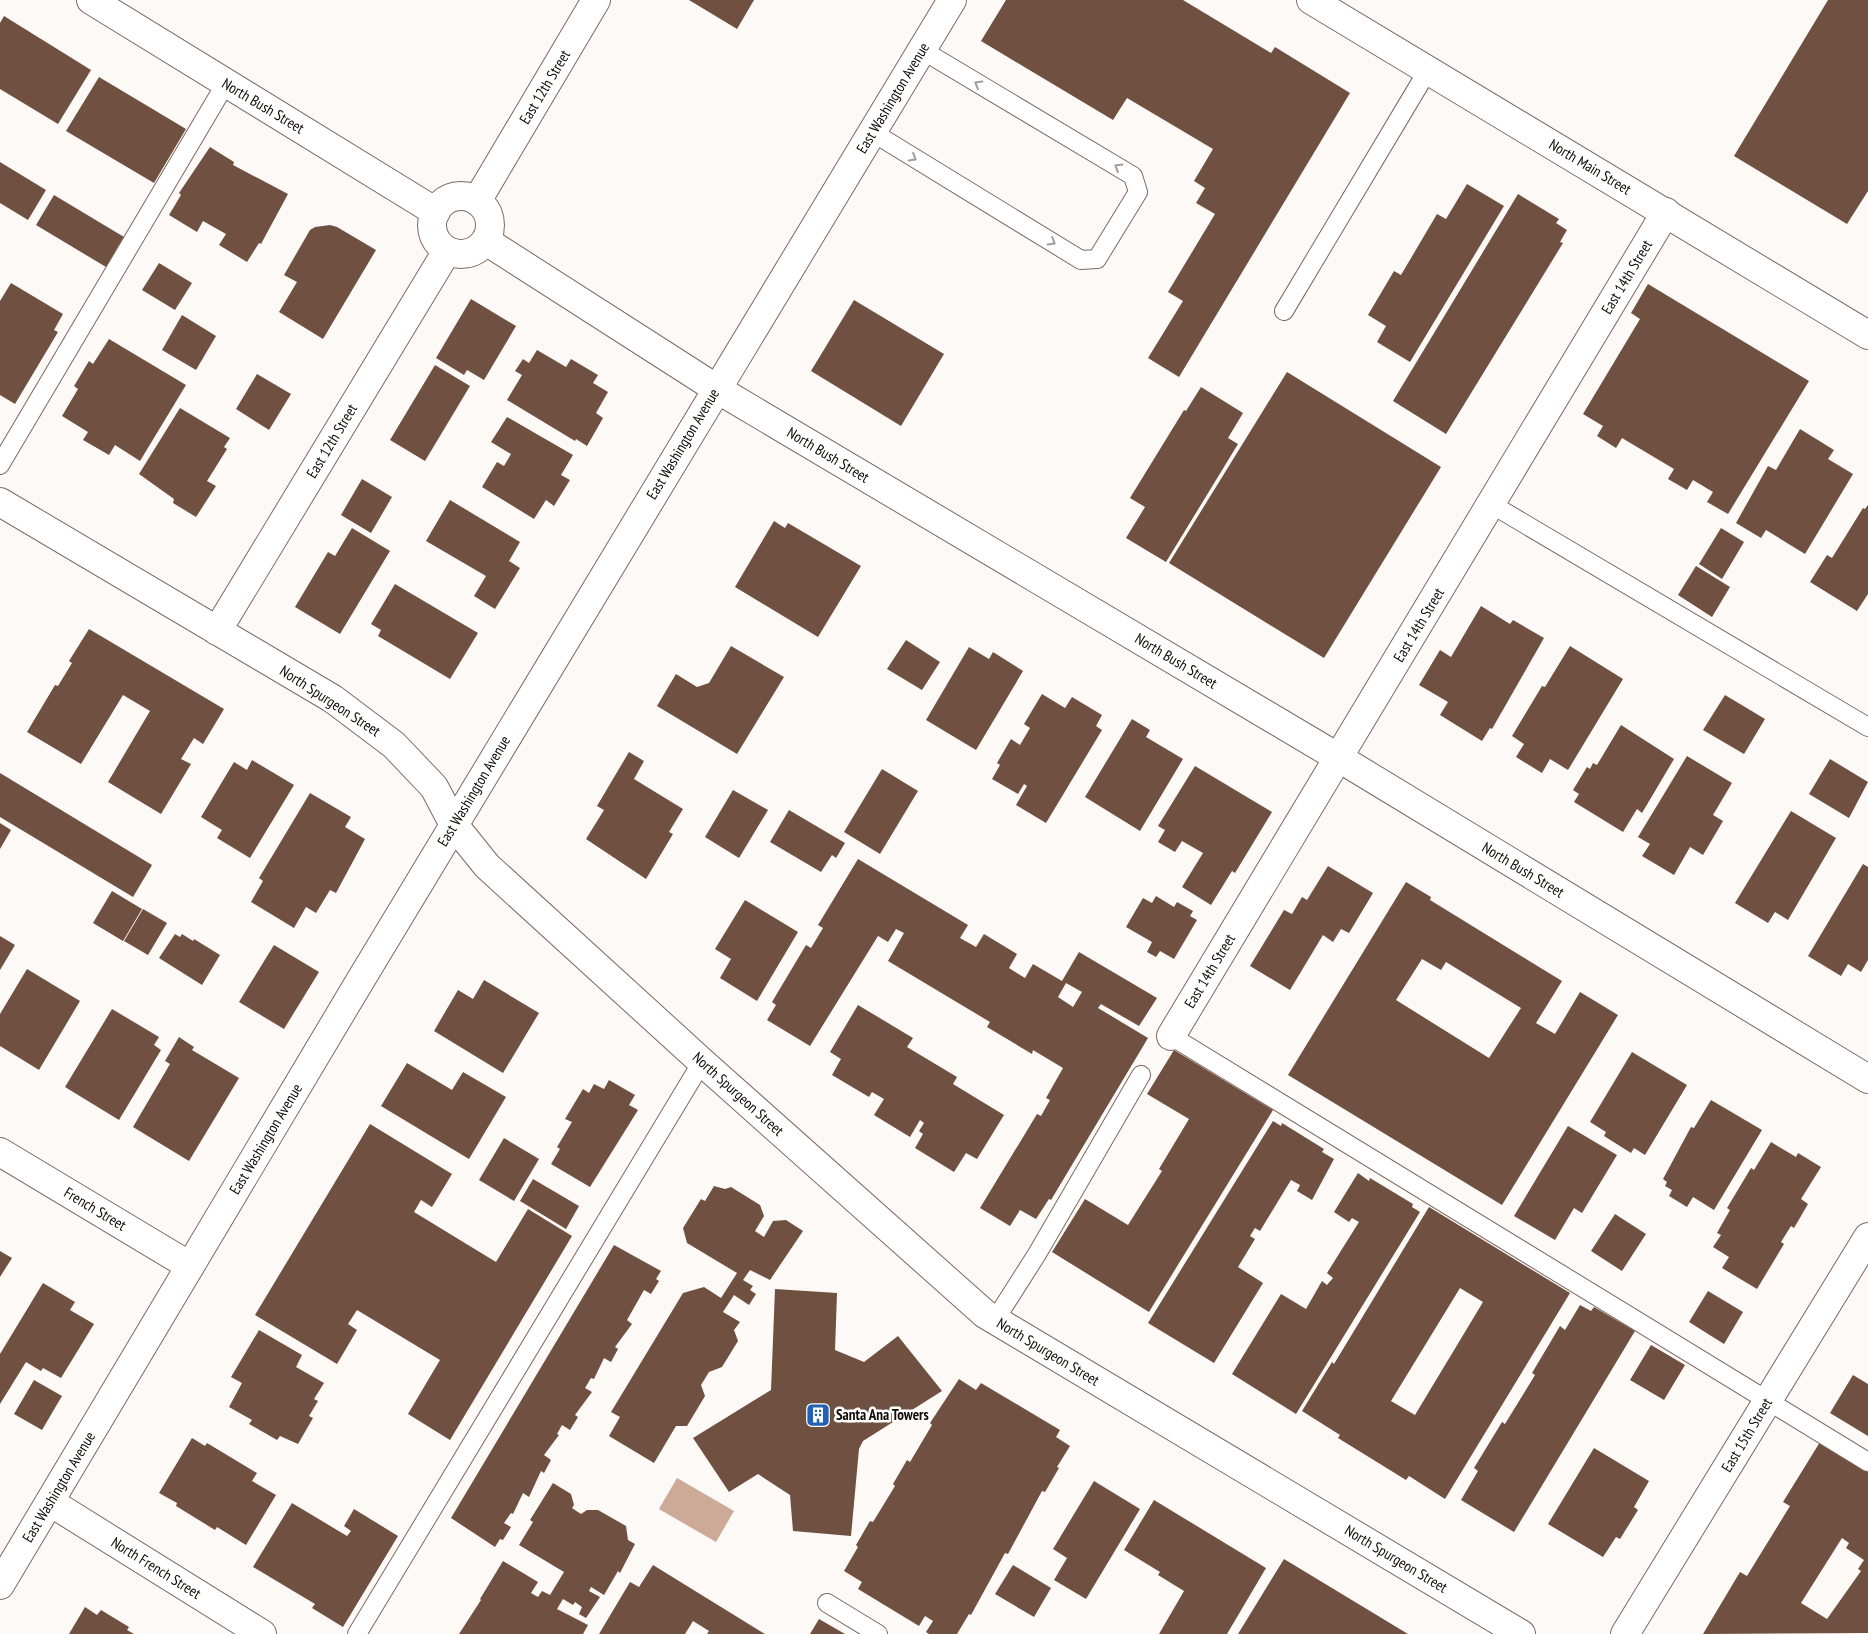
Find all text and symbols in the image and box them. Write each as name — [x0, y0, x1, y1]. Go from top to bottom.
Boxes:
street label: East Washington Avenue — [852, 39, 933, 157]
street label: East 12th Street — [515, 46, 574, 127]
street label: North Bush Street — [219, 74, 308, 138]
one-way arrow — [975, 80, 984, 90]
street label: North Main Street — [1546, 135, 1635, 199]
one-way arrow — [908, 151, 917, 161]
one-way arrow — [1114, 164, 1123, 174]
one-way arrow — [1047, 236, 1056, 246]
street label: East 14th Street — [1597, 236, 1656, 317]
street label: East Washington Avenue — [642, 385, 723, 503]
street label: East 12th Street — [302, 400, 361, 481]
street label: North Bush Street — [784, 423, 873, 487]
street label: East 14th Street — [1389, 584, 1448, 665]
street label: North Bush Street — [1132, 629, 1221, 693]
street label: North Spurgeon Street — [276, 661, 384, 740]
street label: East Washington Avenue — [433, 732, 514, 850]
street label: North Bush Street — [1479, 838, 1568, 902]
street label: East 14th Street — [1180, 930, 1239, 1011]
street label: North Spurgeon Street — [689, 1048, 788, 1140]
street label: East Washington Avenue — [225, 1080, 306, 1198]
street label: French Street — [61, 1183, 130, 1235]
street label: North Spurgeon Street — [994, 1313, 1103, 1390]
street label: East 15th Street — [1717, 1394, 1776, 1475]
building icon: Santa Ana Towers — [805, 1402, 831, 1428]
place label: Santa Ana Towers — [836, 1405, 929, 1424]
street label: East Washington Avenue — [18, 1428, 99, 1546]
street label: North Spurgeon Street — [1342, 1520, 1451, 1597]
street label: North French Street — [108, 1532, 205, 1603]

